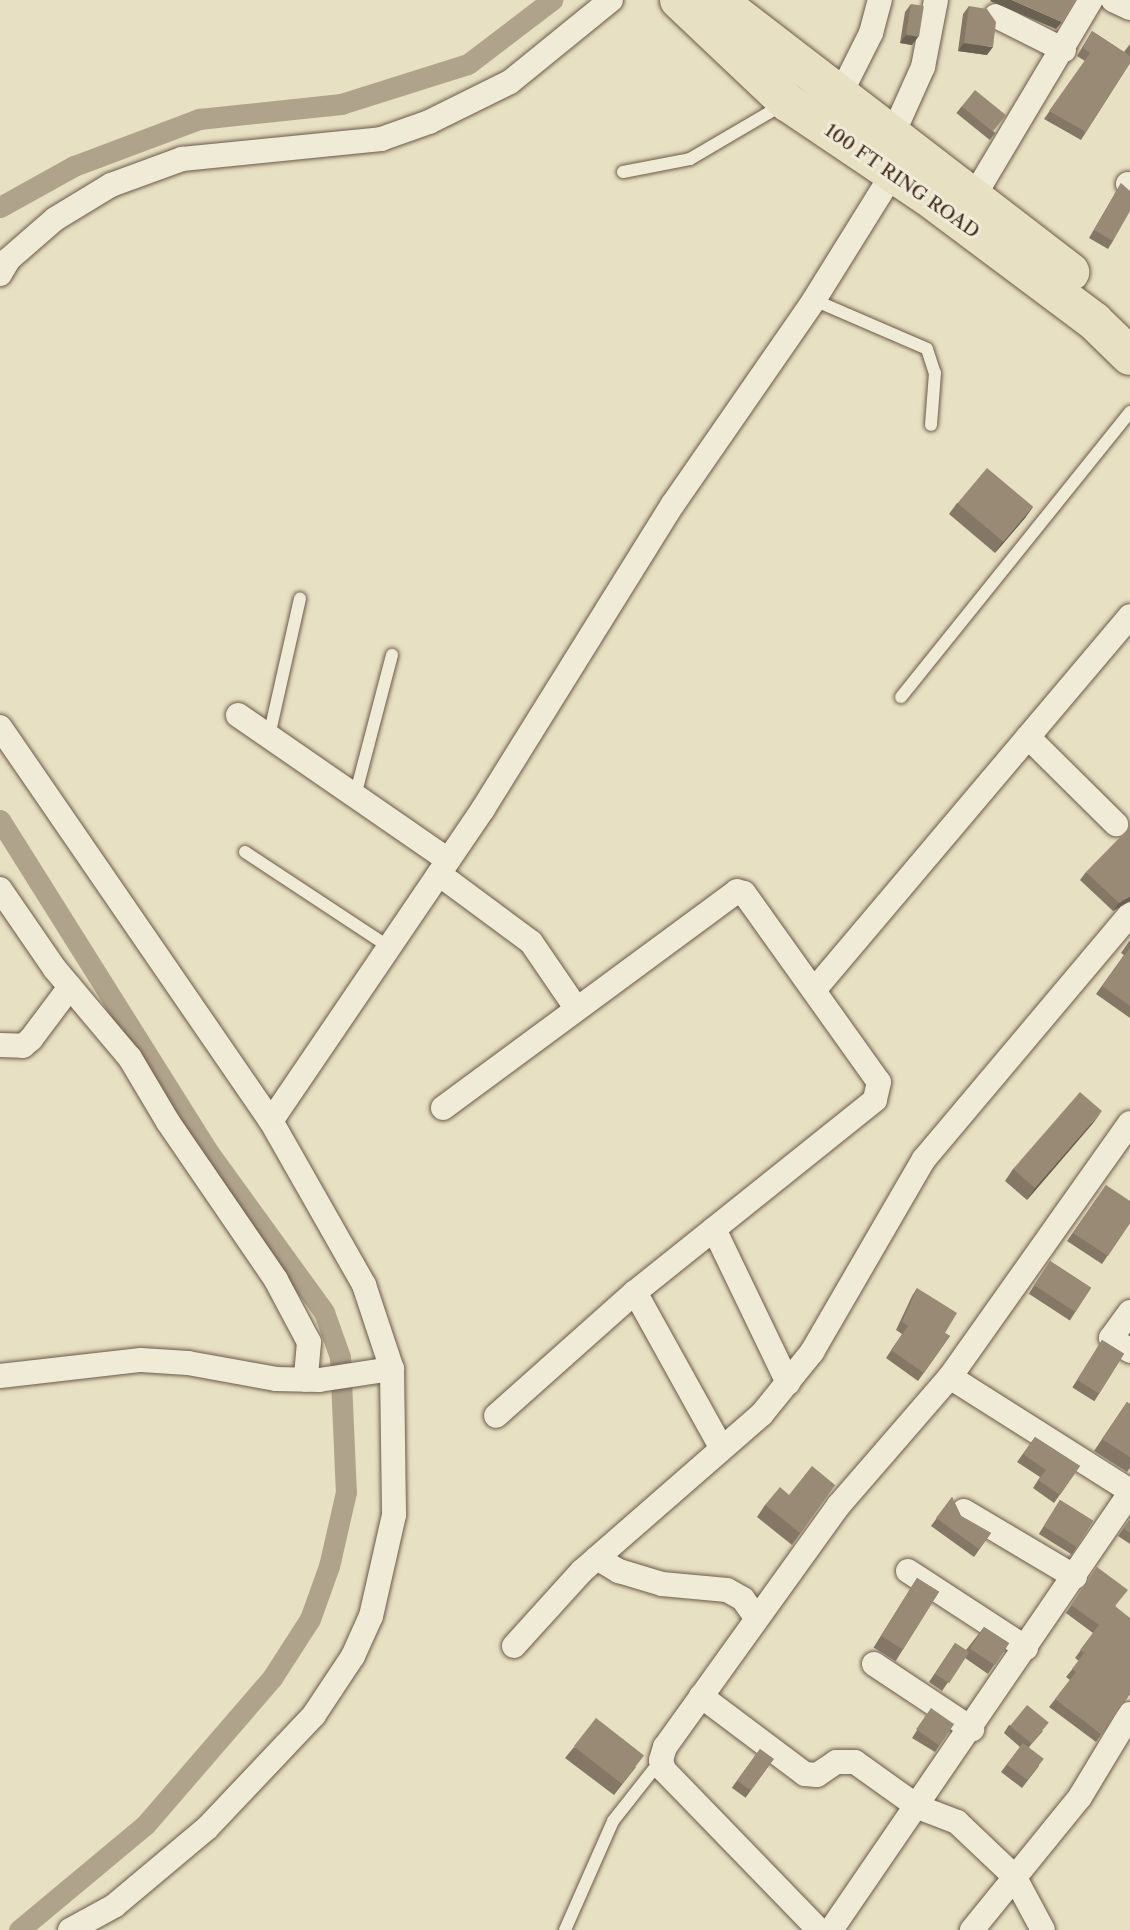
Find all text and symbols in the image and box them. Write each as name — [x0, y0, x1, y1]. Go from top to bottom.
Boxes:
street label: 100 FT RING ROAD — [820, 119, 984, 243]

